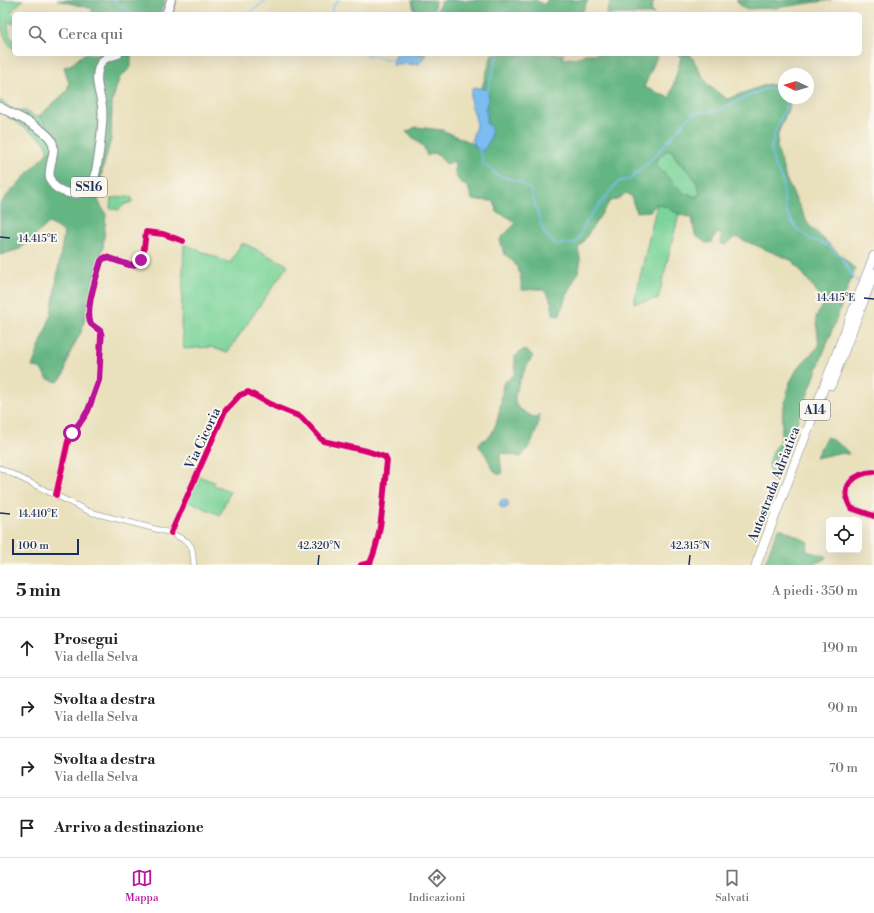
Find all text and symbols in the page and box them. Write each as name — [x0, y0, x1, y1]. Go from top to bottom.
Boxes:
search box — [12, 12, 862, 56]
icon: search — [26, 23, 48, 45]
text: Cerca qui — [58, 25, 123, 44]
north arrow — [778, 68, 814, 104]
road number: SS16 — [71, 177, 107, 197]
text: 14.415°E — [19, 233, 57, 245]
route end — [132, 251, 150, 269]
text: 14.415°E — [817, 292, 855, 304]
road number: A14 — [800, 400, 830, 420]
street label: Via Cicoria — [181, 405, 224, 473]
route start — [63, 424, 81, 442]
street label: Autostrada Adriatica — [744, 424, 803, 545]
text: 14.410°E — [18, 508, 58, 520]
map controls — [826, 517, 862, 553]
button: locate — [826, 517, 862, 553]
scale bar — [12, 537, 79, 556]
text: 100 m — [18, 539, 49, 553]
text: 42.320°N — [298, 540, 341, 552]
text: 42.315°N — [670, 540, 711, 552]
text: 5 min — [16, 580, 61, 602]
text: A piedi · 350 m — [772, 583, 858, 599]
text: Prosegui — [54, 630, 118, 649]
icon: ahead — [16, 637, 38, 659]
text: 190 m — [822, 640, 858, 656]
text: Via della Selva — [54, 649, 138, 665]
text: Svolta a destra — [54, 690, 155, 709]
icon: right — [16, 697, 38, 719]
text: 90 m — [827, 700, 858, 716]
text: Via della Selva — [54, 709, 138, 725]
text: Svolta a destra — [54, 750, 155, 769]
icon: right — [16, 757, 38, 779]
text: 70 m — [829, 760, 858, 776]
text: Via della Selva — [54, 769, 138, 785]
icon: arrive — [16, 817, 38, 839]
text: Arrivo a destinazione — [54, 818, 204, 837]
tab: Mappa — [125, 867, 159, 905]
tab: Indicazioni — [408, 867, 465, 905]
tab: Salvati — [715, 867, 749, 905]

